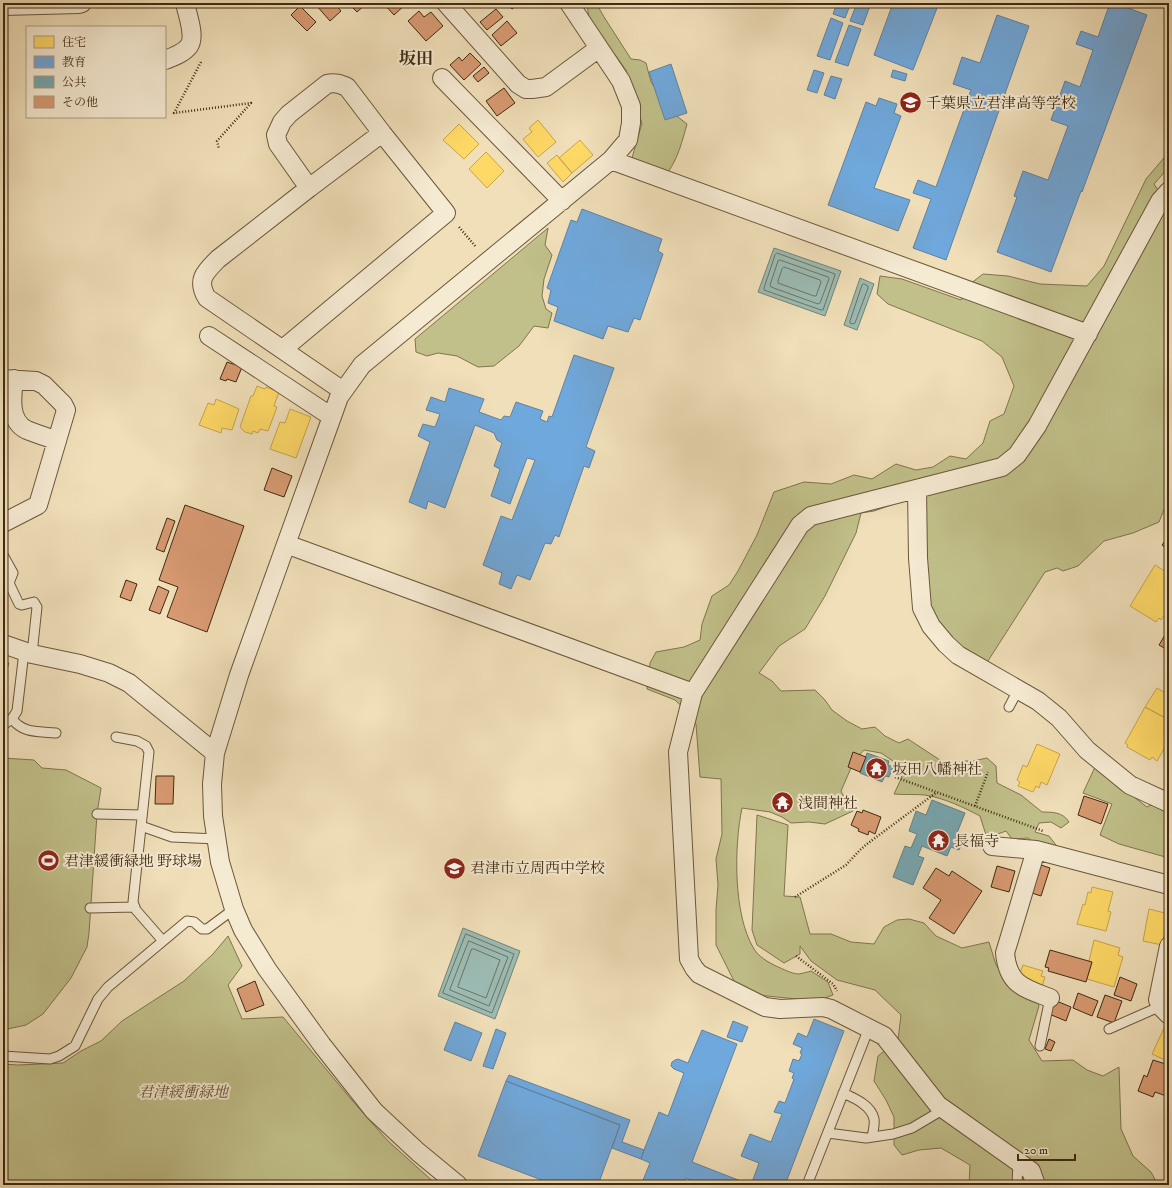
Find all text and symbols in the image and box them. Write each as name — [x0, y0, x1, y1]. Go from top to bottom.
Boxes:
legend — [26, 26, 166, 118]
text: 住宅 — [62, 35, 86, 50]
district label: 坂田 — [399, 48, 433, 70]
text: 教育 — [62, 55, 86, 70]
text: 公共 — [62, 75, 86, 90]
school or university icon: 千葉県立君津高等学校 — [897, 90, 923, 116]
place label: 千葉県立君津高等学校 — [926, 94, 1076, 113]
text: その他 — [62, 95, 98, 110]
temple icon: 坂田八幡神社 — [864, 756, 890, 782]
place label: 坂田八幡神社 — [892, 760, 982, 779]
temple icon: 浅間神社 — [769, 790, 795, 816]
place label: 浅間神社 — [798, 794, 858, 813]
temple icon: 長福寺 — [925, 828, 951, 854]
place label: 長福寺 — [954, 832, 999, 851]
sports icon: 君津緩衝緑地 野球場 — [35, 848, 61, 874]
place label: 君津緩衝緑地 野球場 — [64, 852, 202, 871]
school or university icon: 君津市立周西中学校 — [441, 855, 467, 881]
place label: 君津市立周西中学校 — [470, 859, 605, 878]
park label: 君津緩衝緑地 — [138, 1083, 230, 1102]
scale bar — [1018, 1136, 1075, 1162]
text: 20 m — [1024, 1143, 1048, 1158]

